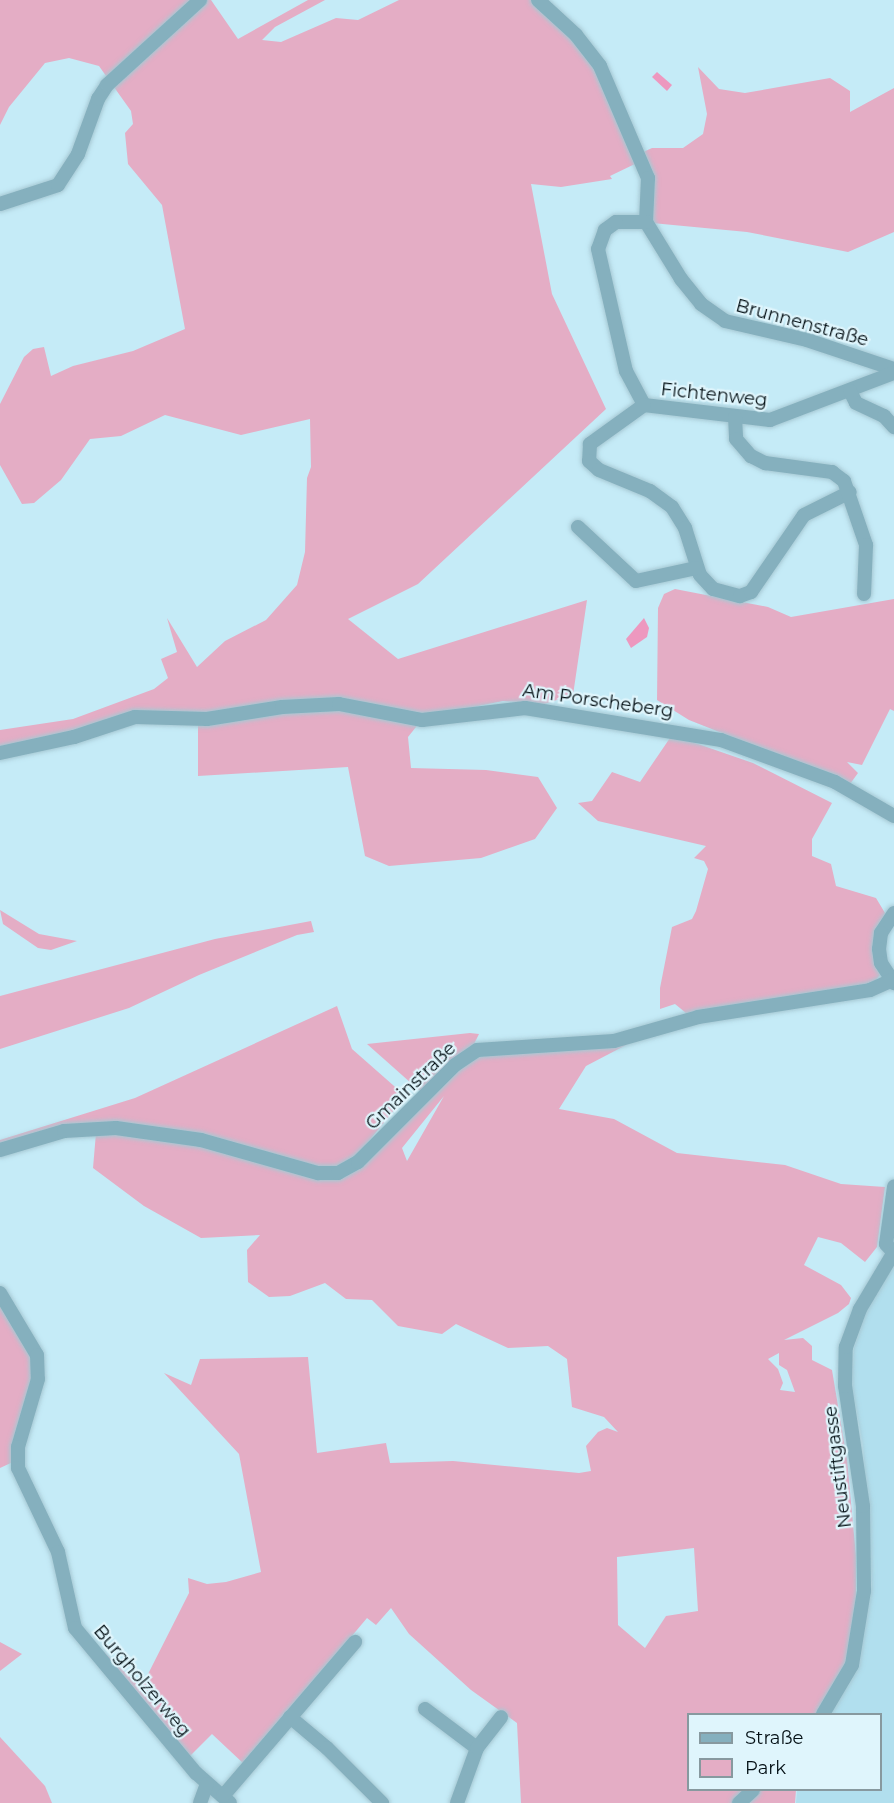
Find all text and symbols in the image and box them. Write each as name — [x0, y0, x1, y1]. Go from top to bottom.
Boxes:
street label: Brunnenstraße — [733, 295, 871, 351]
street label: Fichtenweg — [660, 379, 768, 411]
street label: Am Porscheberg — [521, 680, 675, 722]
street label: Gmainstraße — [362, 1038, 460, 1134]
street label: Neustiftgasse — [820, 1405, 856, 1529]
street label: Burgholzerweg — [89, 1621, 195, 1741]
legend — [687, 1713, 882, 1791]
text: Straße — [745, 1727, 803, 1749]
text: Park — [745, 1757, 786, 1779]

